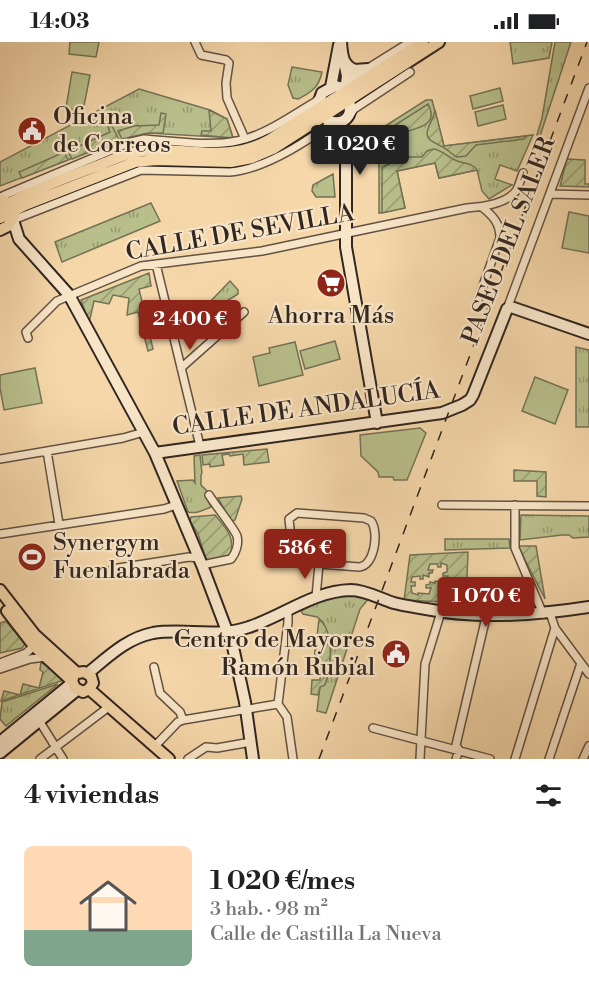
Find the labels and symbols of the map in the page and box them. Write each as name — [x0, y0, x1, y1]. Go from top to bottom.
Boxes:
place label: Oficina de Correos — [53, 102, 171, 160]
public building icon: Oficina de Correos — [16, 115, 48, 147]
pin: 1 020 € — [305, 125, 415, 176]
street label: PASEO DEL SALER — [456, 132, 563, 349]
street label: CALLE DE SEVILLA — [123, 198, 357, 268]
supermarket icon: Ahorra Más — [315, 267, 347, 299]
pin: 2 400 € — [135, 300, 245, 351]
place label: Ahorra Más — [267, 301, 394, 331]
street label: CALLE DE ANDALUCÍA — [170, 374, 442, 443]
place label: Synergym Fuenlabrada — [53, 528, 191, 586]
pin: 586 € — [263, 529, 347, 580]
sports icon: Synergym Fuenlabrada — [16, 541, 48, 573]
pin: 1 070 € — [431, 577, 541, 628]
place label: Centro de Mayores Ramón Rubial — [174, 625, 375, 683]
public building icon: Centro de Mayores Ramón Rubial — [380, 638, 412, 670]

